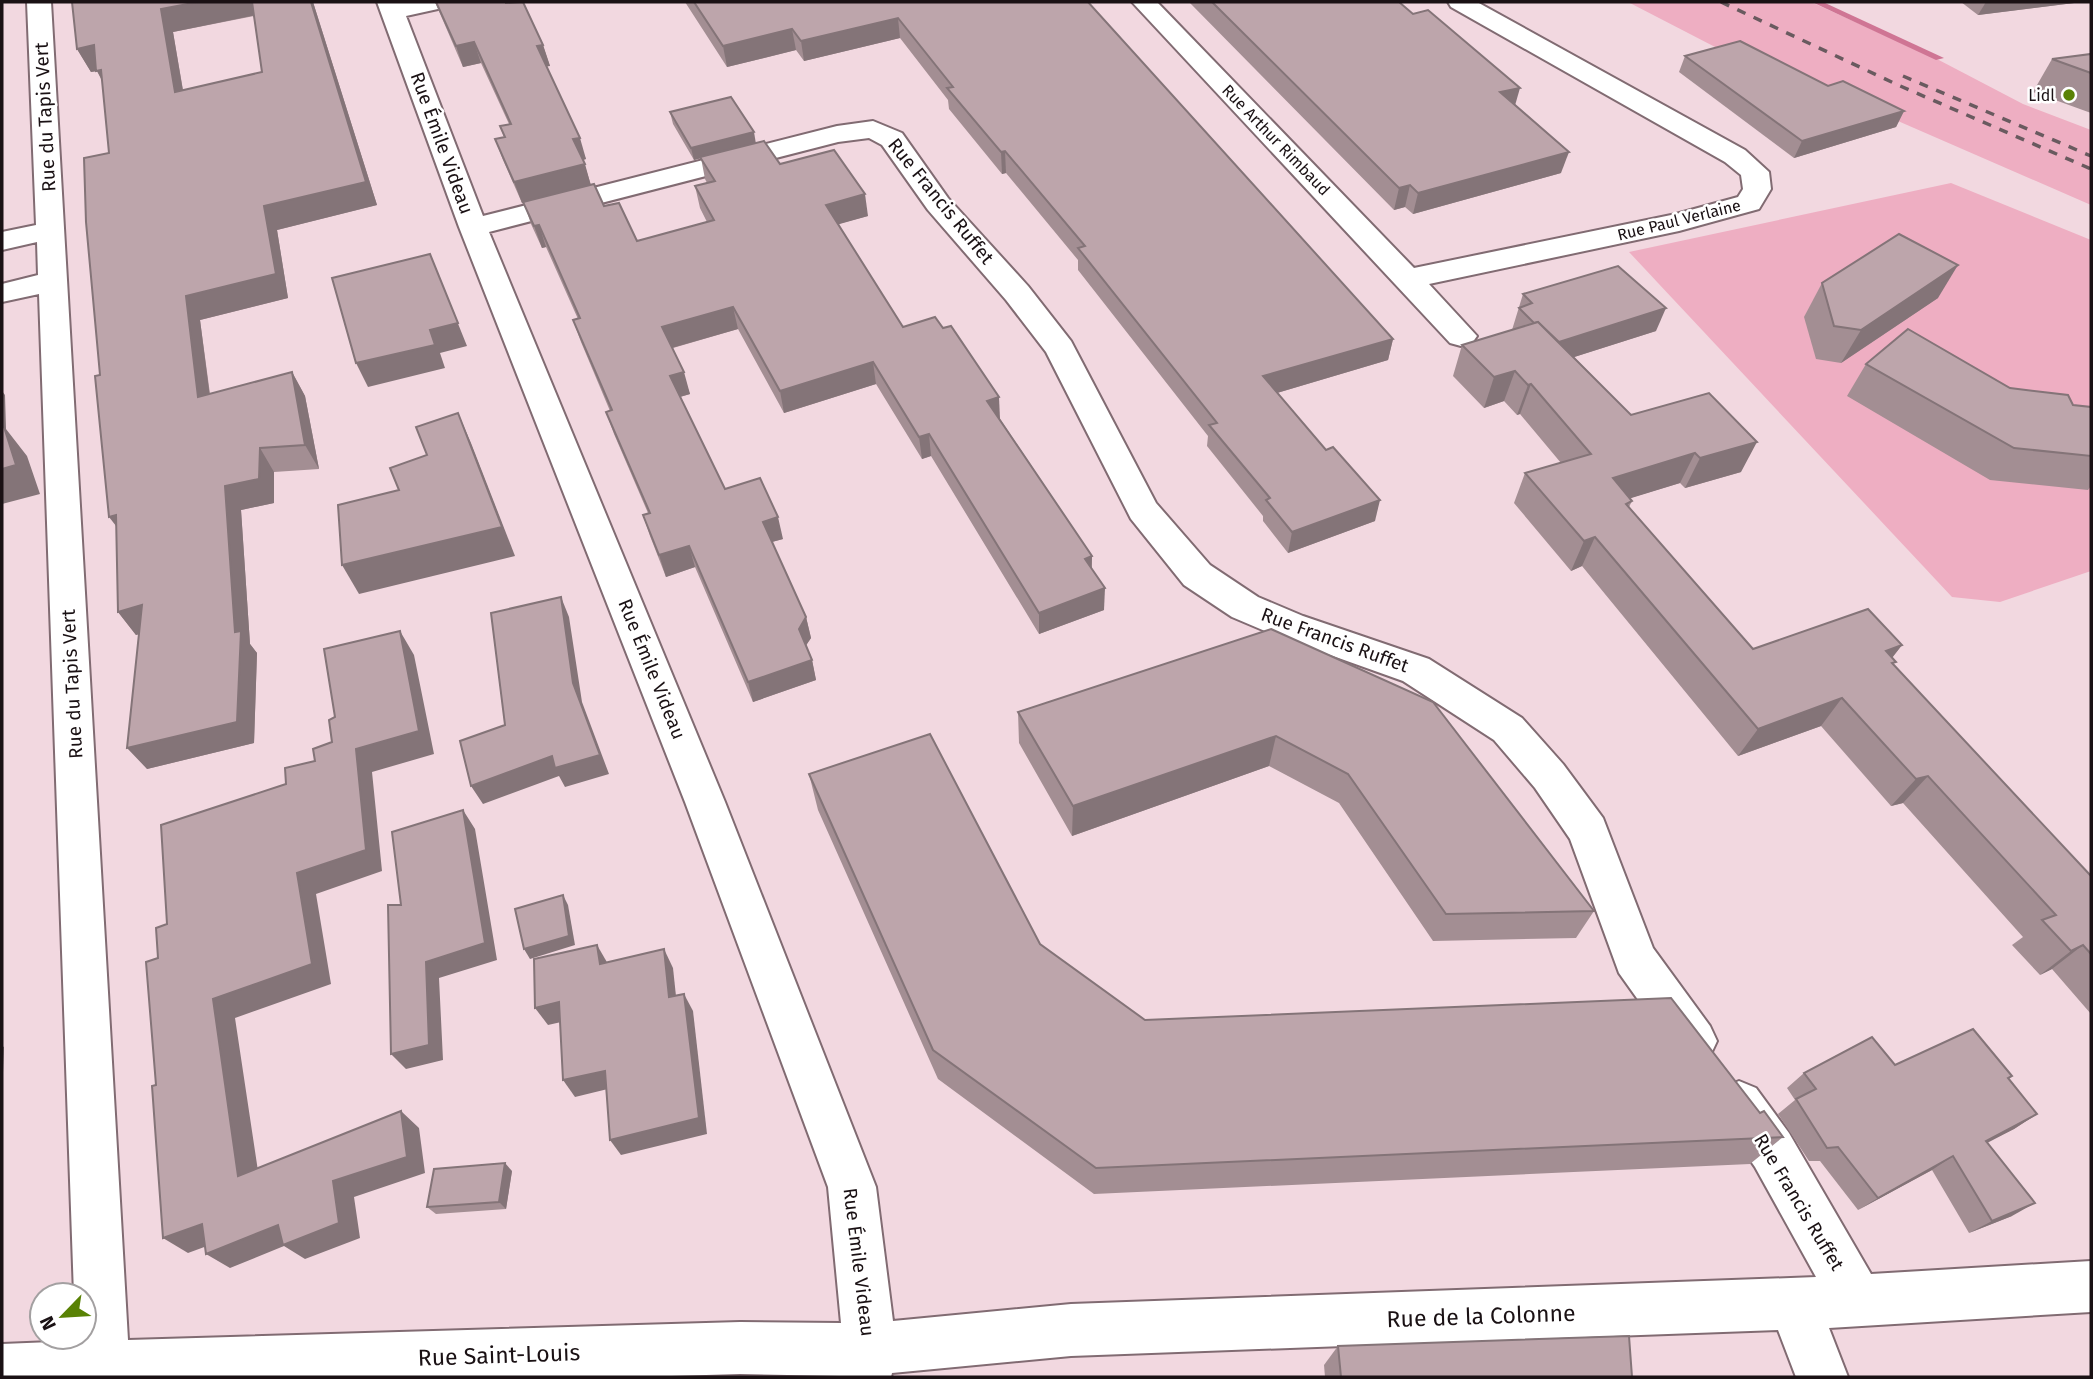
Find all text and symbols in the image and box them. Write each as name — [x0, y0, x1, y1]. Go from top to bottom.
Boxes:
street label: Rue du Tapis Vert — [30, 41, 60, 192]
street label: Rue Émile Videau — [406, 69, 478, 217]
street label: Rue Arthur Rimbaud — [1218, 81, 1334, 199]
place label: Lidl — [2028, 86, 2055, 105]
marker: Lidl — [2061, 87, 2077, 103]
street label: Rue Francis Ruffet — [883, 133, 999, 269]
street label: Rue Paul Verlaine — [1615, 195, 1743, 245]
street label: Rue Émile Videau — [613, 595, 691, 743]
street label: Rue Francis Ruffet — [1258, 603, 1412, 677]
street label: Rue du Tapis Vert — [57, 608, 87, 759]
street label: Rue Francis Ruffet — [1749, 1129, 1849, 1275]
street label: Rue Émile Videau — [838, 1187, 880, 1337]
north arrow — [28, 1281, 98, 1351]
street label: Rue de la Colonne — [1386, 1299, 1576, 1333]
text: N — [35, 1312, 61, 1334]
street label: Rue Saint-Louis — [417, 1338, 581, 1372]

